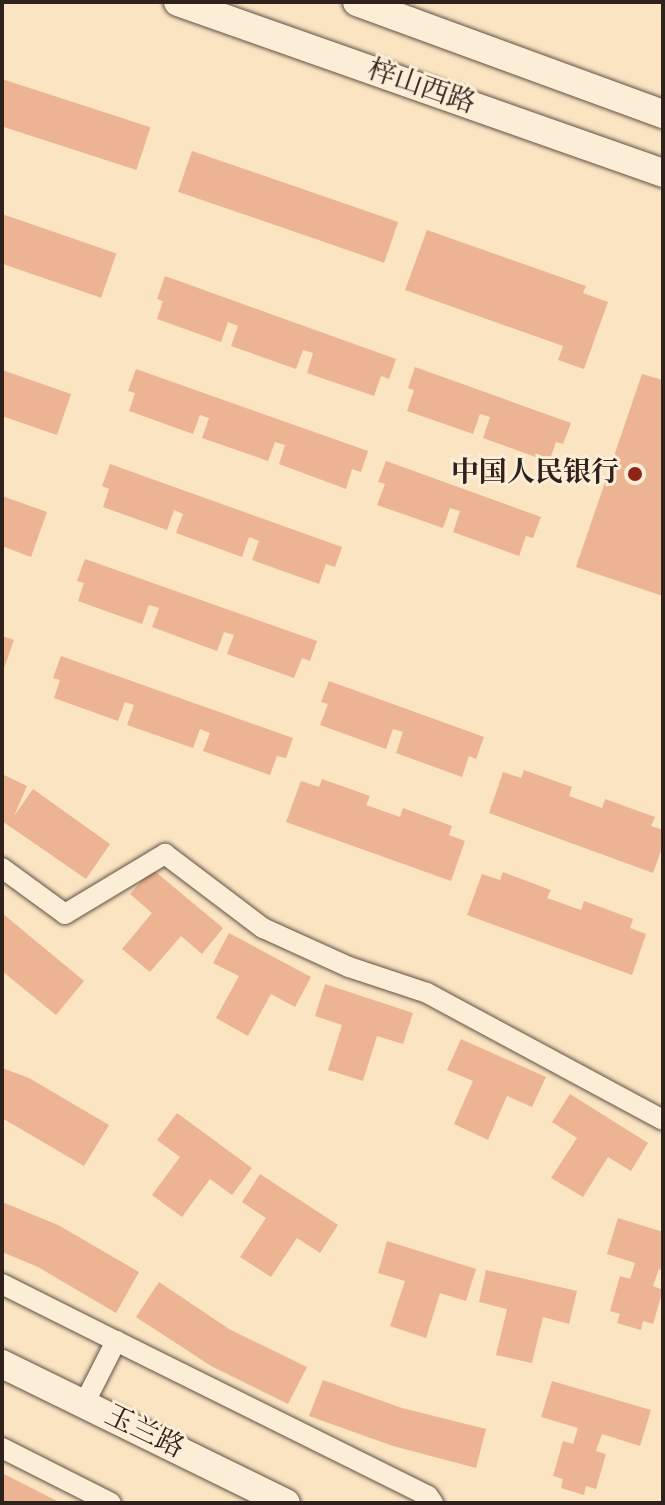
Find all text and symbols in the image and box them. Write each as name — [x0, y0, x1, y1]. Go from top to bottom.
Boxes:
street label: 梓山西路 — [363, 54, 479, 122]
place label: 中国人民银行 — [451, 457, 619, 491]
marker: 中国人民银行 — [626, 465, 644, 483]
street label: 玉兰路 — [99, 1399, 189, 1467]

